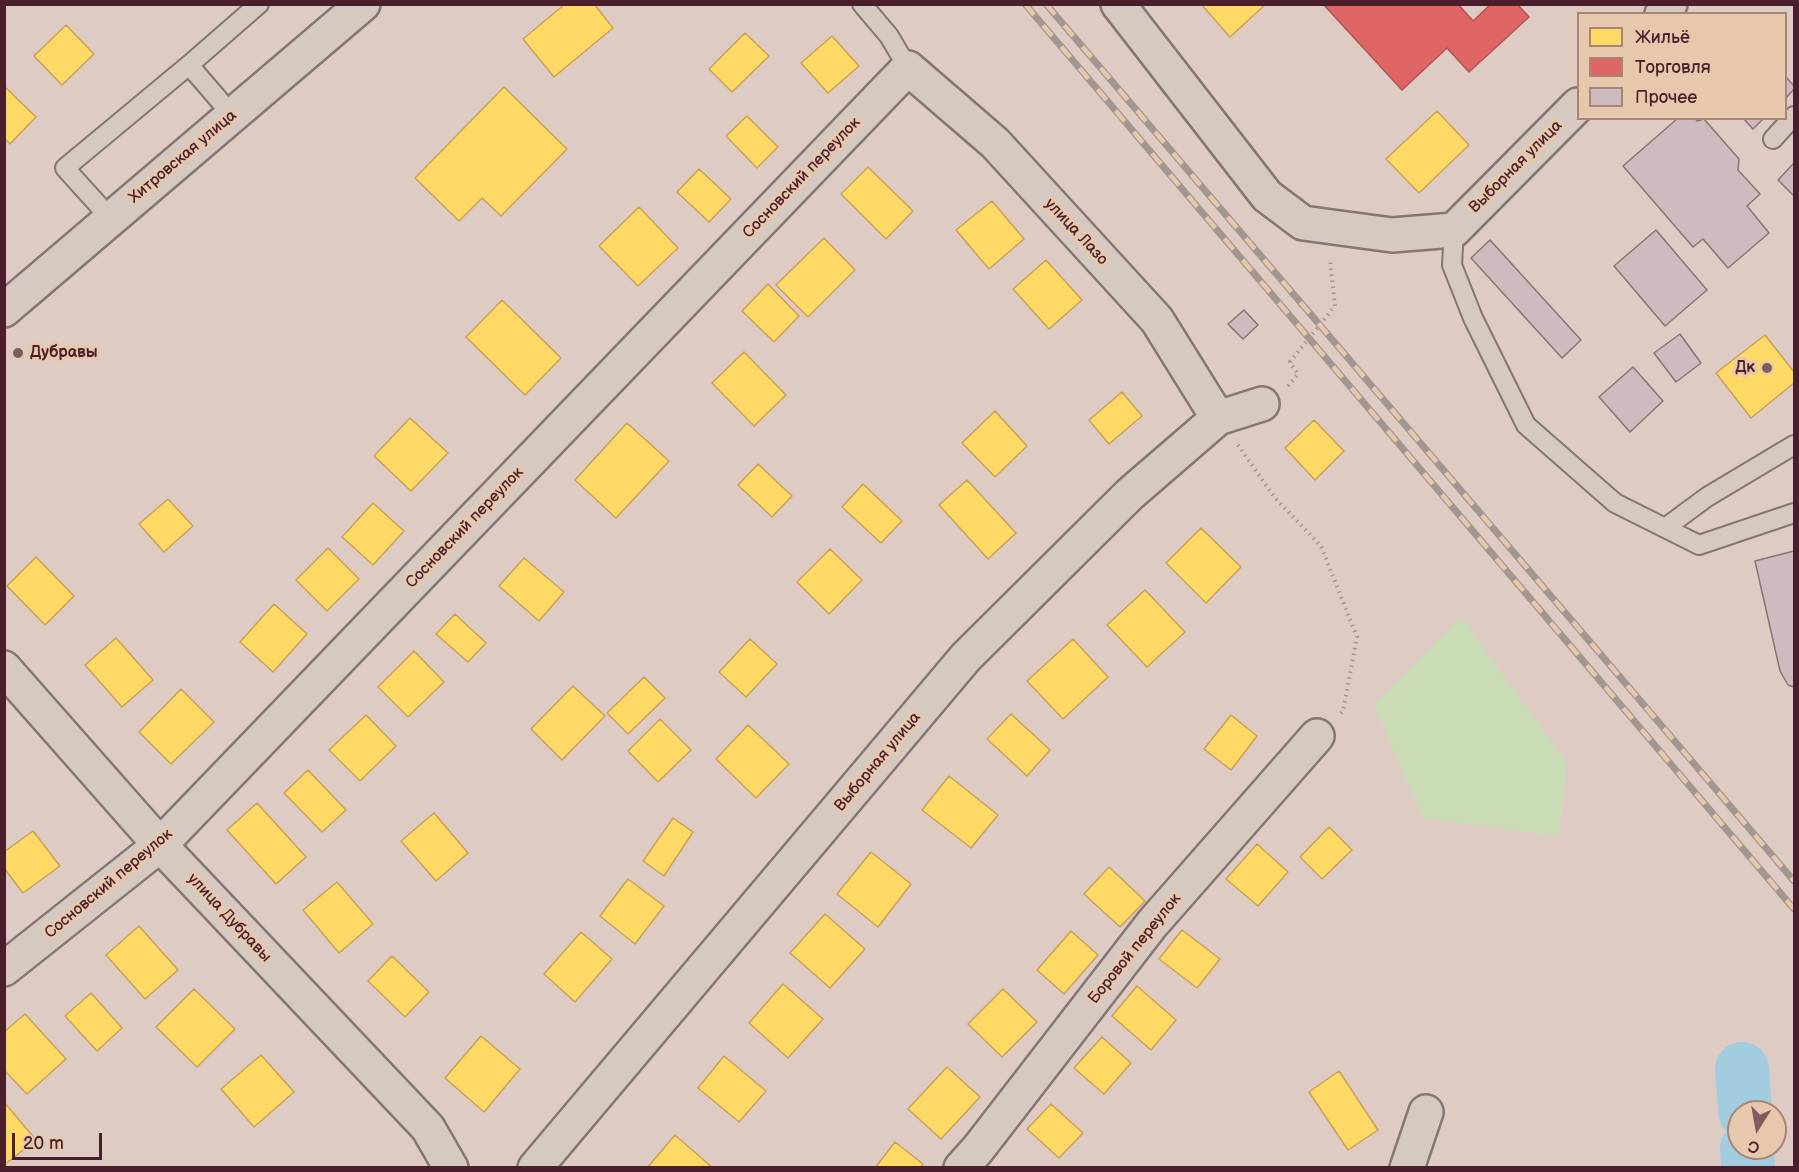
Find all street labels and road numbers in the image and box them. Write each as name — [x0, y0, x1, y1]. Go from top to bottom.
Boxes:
street label: Хитровская улица — [125, 106, 241, 208]
street label: Сосновский переулок — [739, 113, 865, 243]
street label: Выборная улица — [1465, 116, 1567, 218]
street label: улица Лазо — [1040, 195, 1112, 269]
street label: Сосновский переулок — [402, 463, 528, 593]
street label: Выборная улица — [831, 708, 925, 816]
street label: Сосновский переулок — [41, 825, 177, 943]
street label: улица Дубравы — [183, 870, 275, 966]
street label: Боровой переулок — [1085, 890, 1185, 1008]

